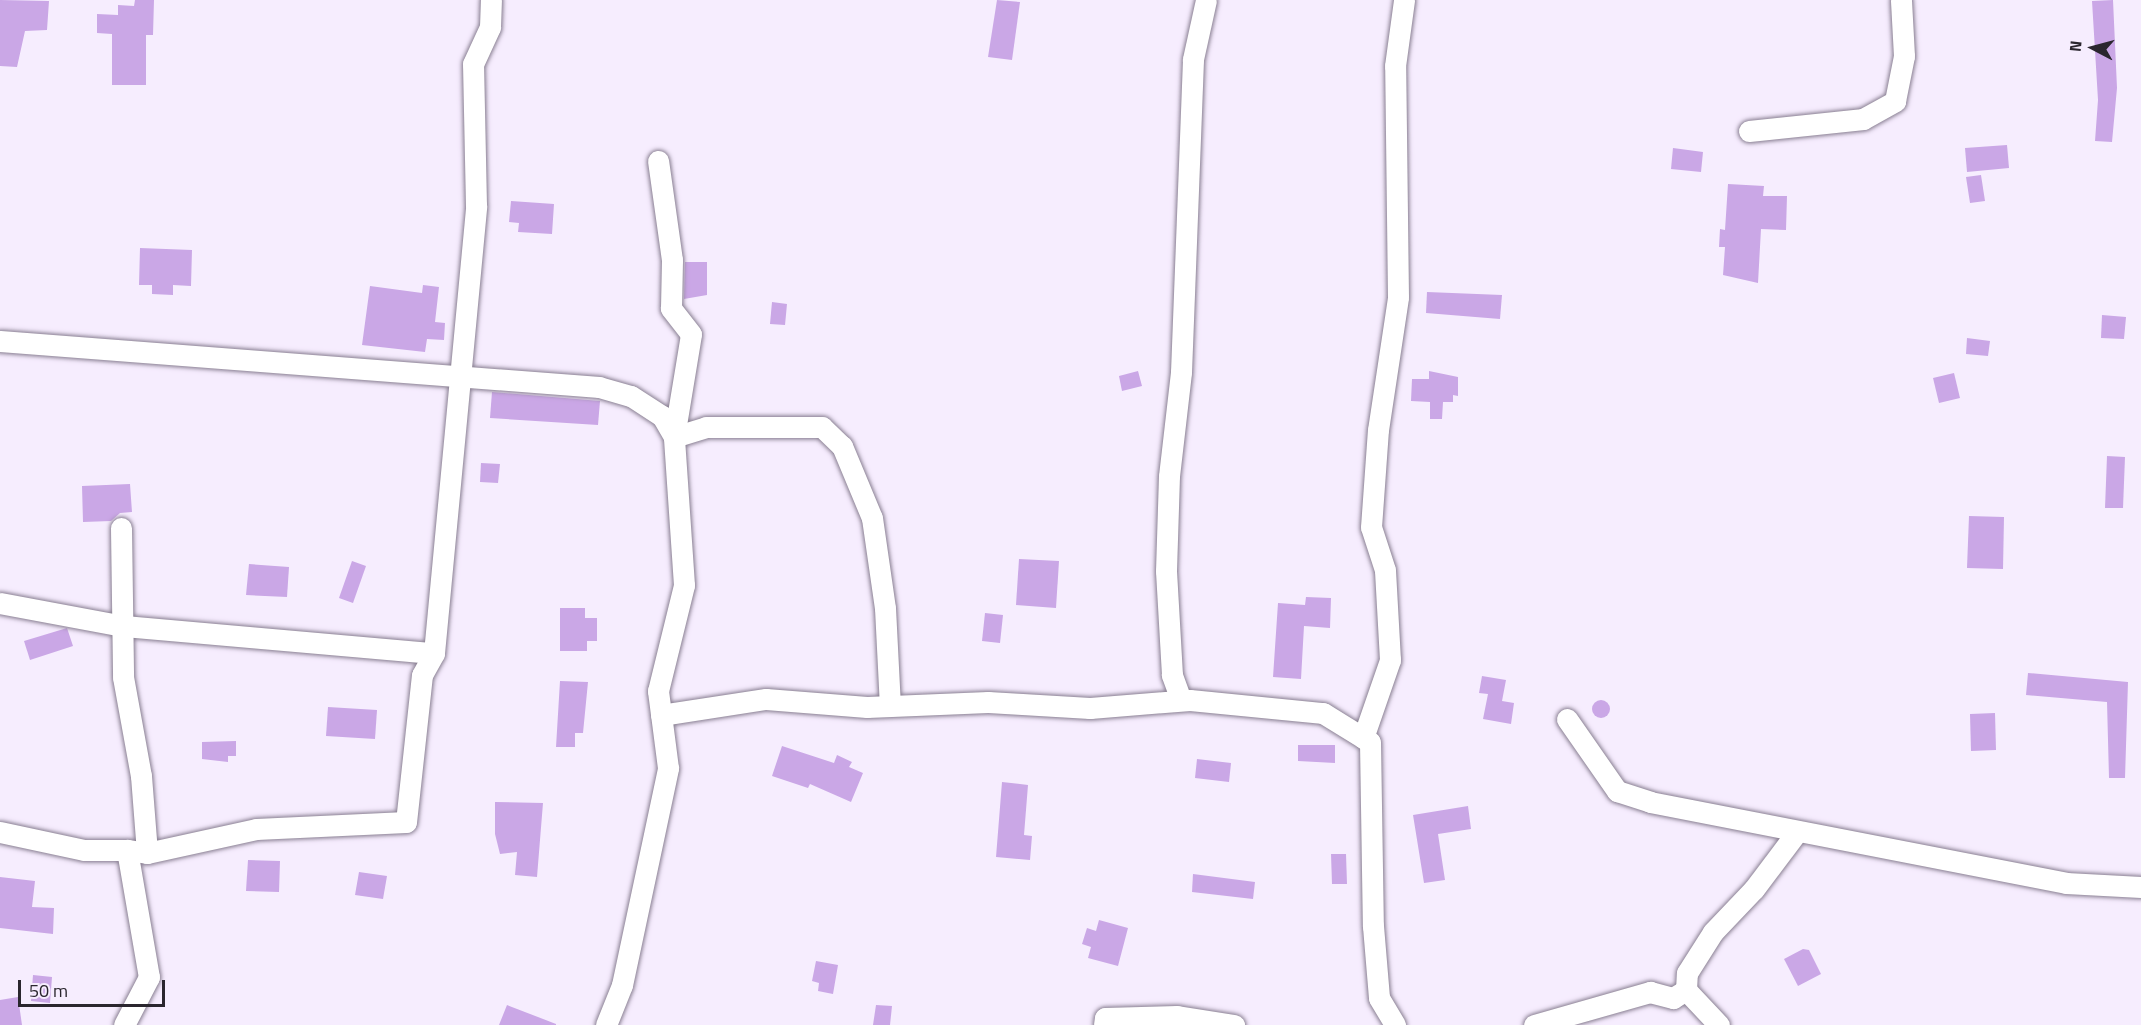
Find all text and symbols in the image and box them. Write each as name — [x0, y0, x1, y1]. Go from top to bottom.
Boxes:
north arrow — [2063, 18, 2123, 78]
text: N — [2063, 39, 2088, 53]
scale bar — [21, 968, 168, 1006]
text: 50 m — [29, 977, 68, 1004]

